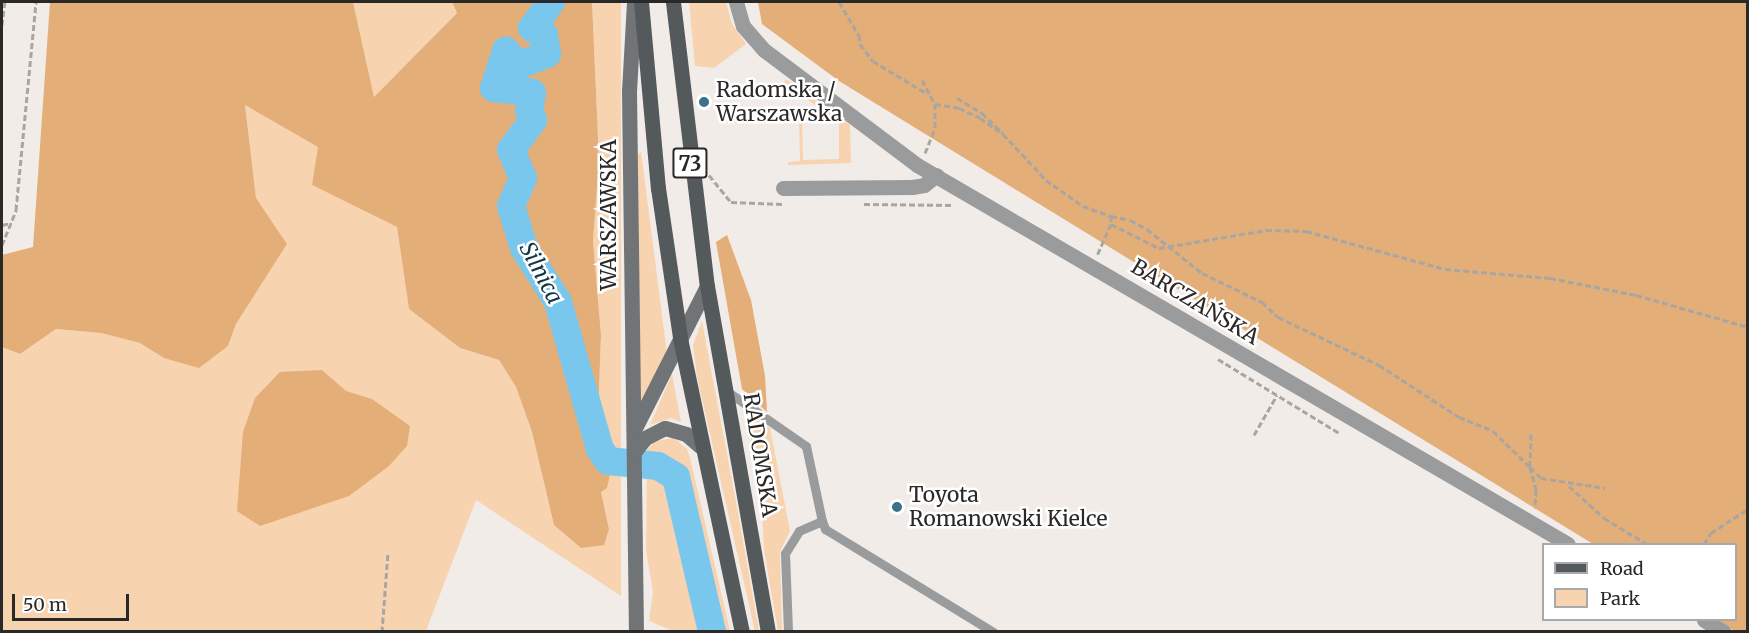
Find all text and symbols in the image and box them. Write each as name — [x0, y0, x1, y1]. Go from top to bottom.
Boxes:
place label: Radomska / Warszawska — [716, 77, 842, 127]
marker: Radomska / Warszawska — [697, 95, 711, 109]
street label: WARSZAWSKA — [596, 140, 622, 290]
road number: 73 — [672, 146, 708, 180]
water label: Silnica — [514, 238, 568, 308]
street label: BARCZAŃSKA — [1127, 254, 1263, 350]
street label: RADOMSKA — [738, 391, 782, 519]
place label: Toyota Romanowski Kielce — [909, 482, 1108, 532]
marker: Toyota Romanowski Kielce — [890, 500, 904, 514]
legend — [1542, 543, 1737, 621]
text: Road — [1600, 557, 1644, 580]
scale bar — [15, 582, 132, 620]
text: Park — [1600, 587, 1640, 610]
text: 50 m — [23, 593, 67, 616]

